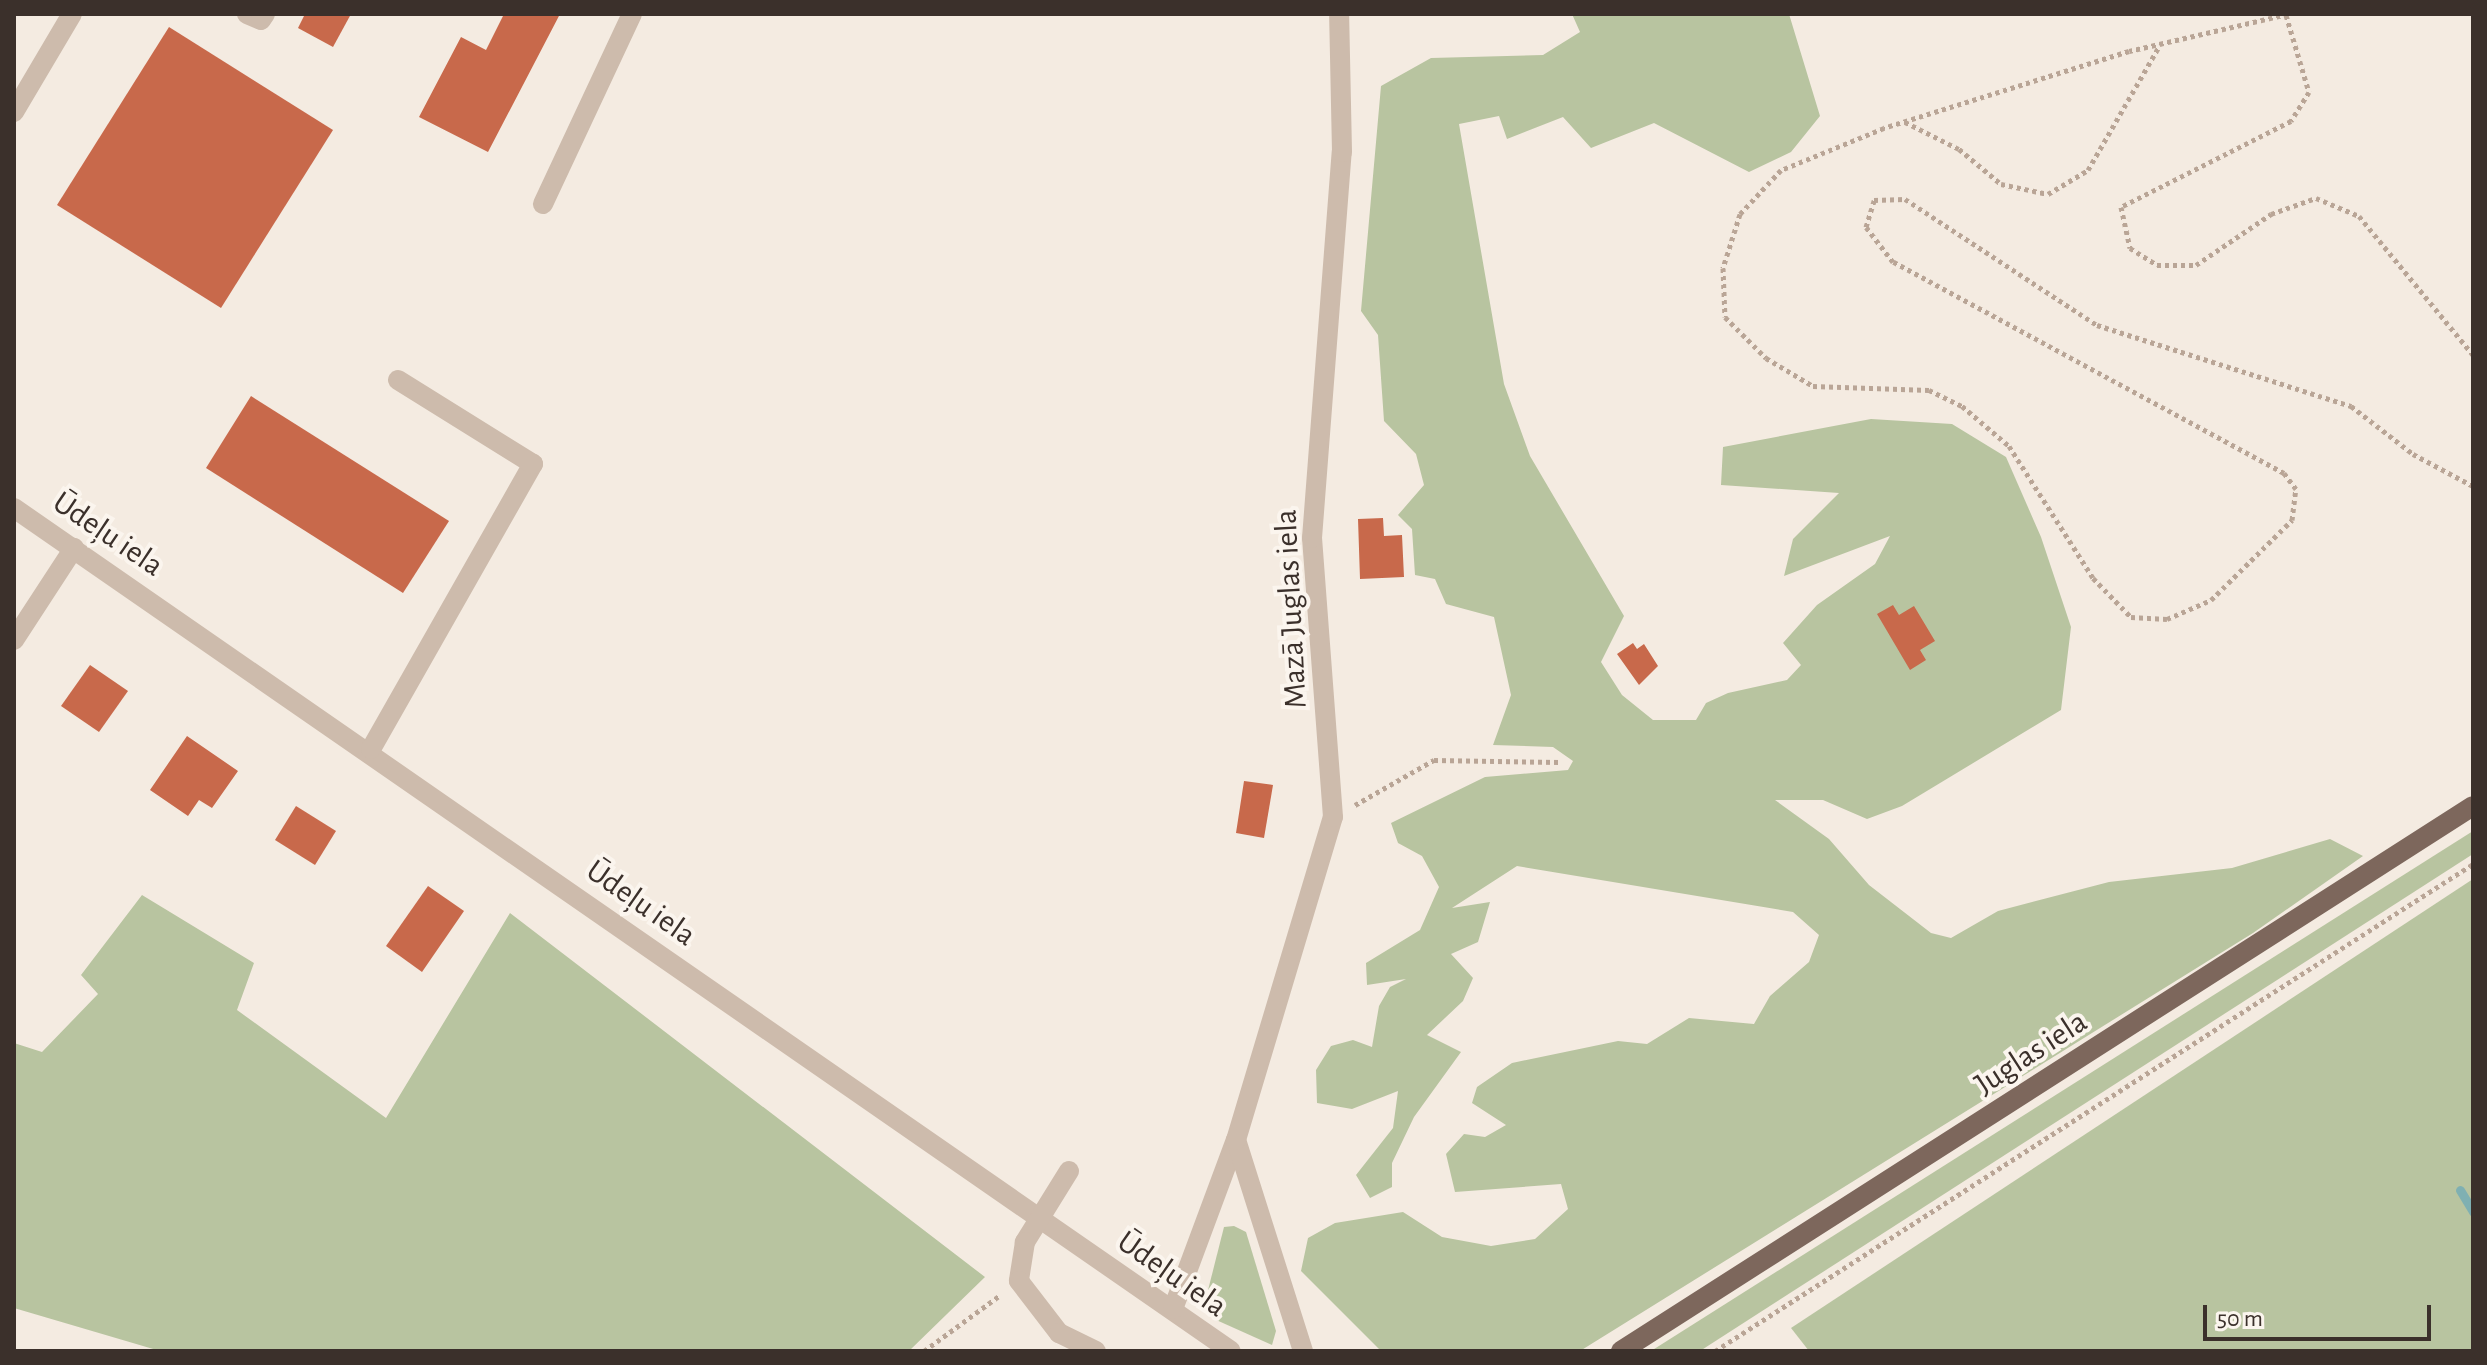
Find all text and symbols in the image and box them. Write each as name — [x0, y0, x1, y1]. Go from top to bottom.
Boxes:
street label: Ūdeļu iela — [45, 483, 171, 585]
street label: Mazā Juglas iela — [1267, 508, 1315, 710]
street label: Ūdeļu iela — [579, 851, 703, 955]
street label: Juglas iela — [1967, 1002, 2095, 1104]
street label: Ūdeļu iela — [1110, 1222, 1234, 1326]
scale bar — [2207, 1289, 2435, 1339]
text: 50 m — [2217, 1307, 2263, 1331]

